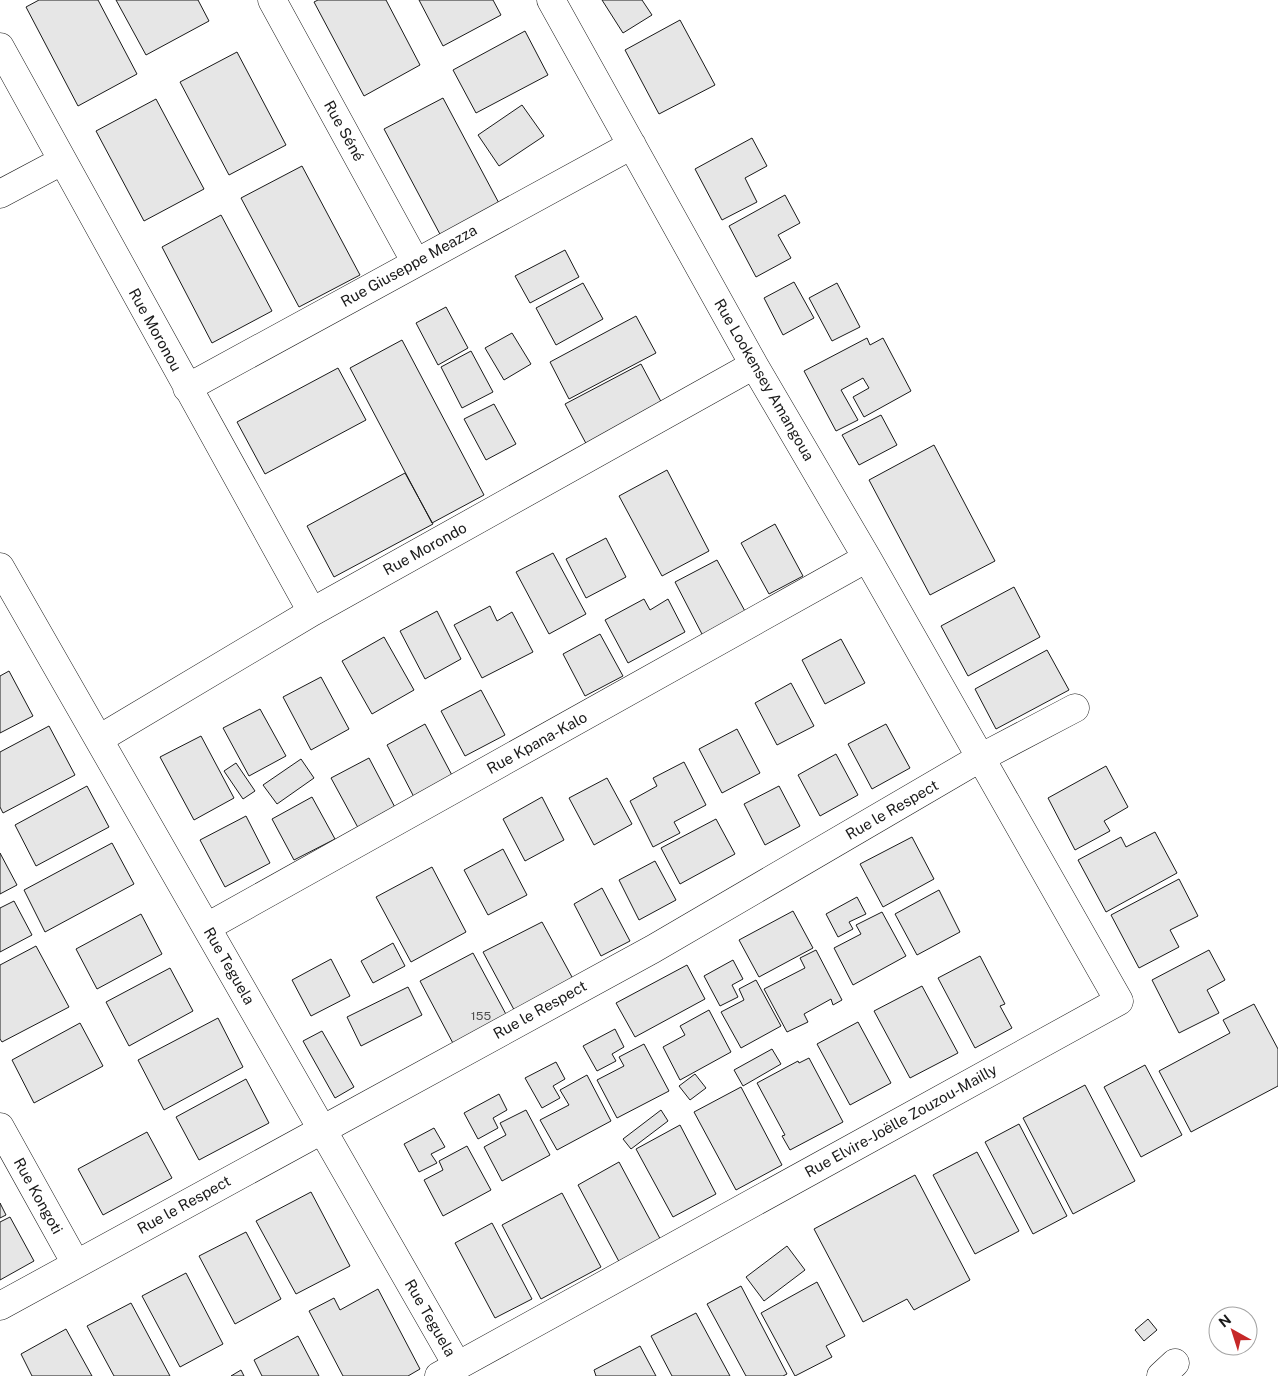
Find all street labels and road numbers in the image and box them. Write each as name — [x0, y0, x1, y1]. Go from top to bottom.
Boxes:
street label: Rue Séné — [321, 98, 368, 164]
street label: Rue Giuseppe Meazza — [338, 221, 480, 310]
street label: Rue Moronou — [126, 285, 185, 374]
street label: Rue Lookensey Amangoua — [711, 296, 818, 464]
street label: Rue Morondo — [380, 519, 469, 578]
street label: Rue Kpana-Kalo — [484, 708, 590, 777]
street label: Rue le Respect — [842, 776, 941, 843]
street label: Rue Teguela — [201, 924, 258, 1007]
street label: Rue le Respect — [490, 977, 589, 1042]
street label: Rue Elvire-Joëlle Zouzou-Mailly — [802, 1061, 1000, 1181]
street label: Rue Kongoti — [11, 1155, 66, 1237]
street label: Rue le Respect — [134, 1172, 233, 1237]
street label: Rue Teguela — [402, 1276, 459, 1359]

